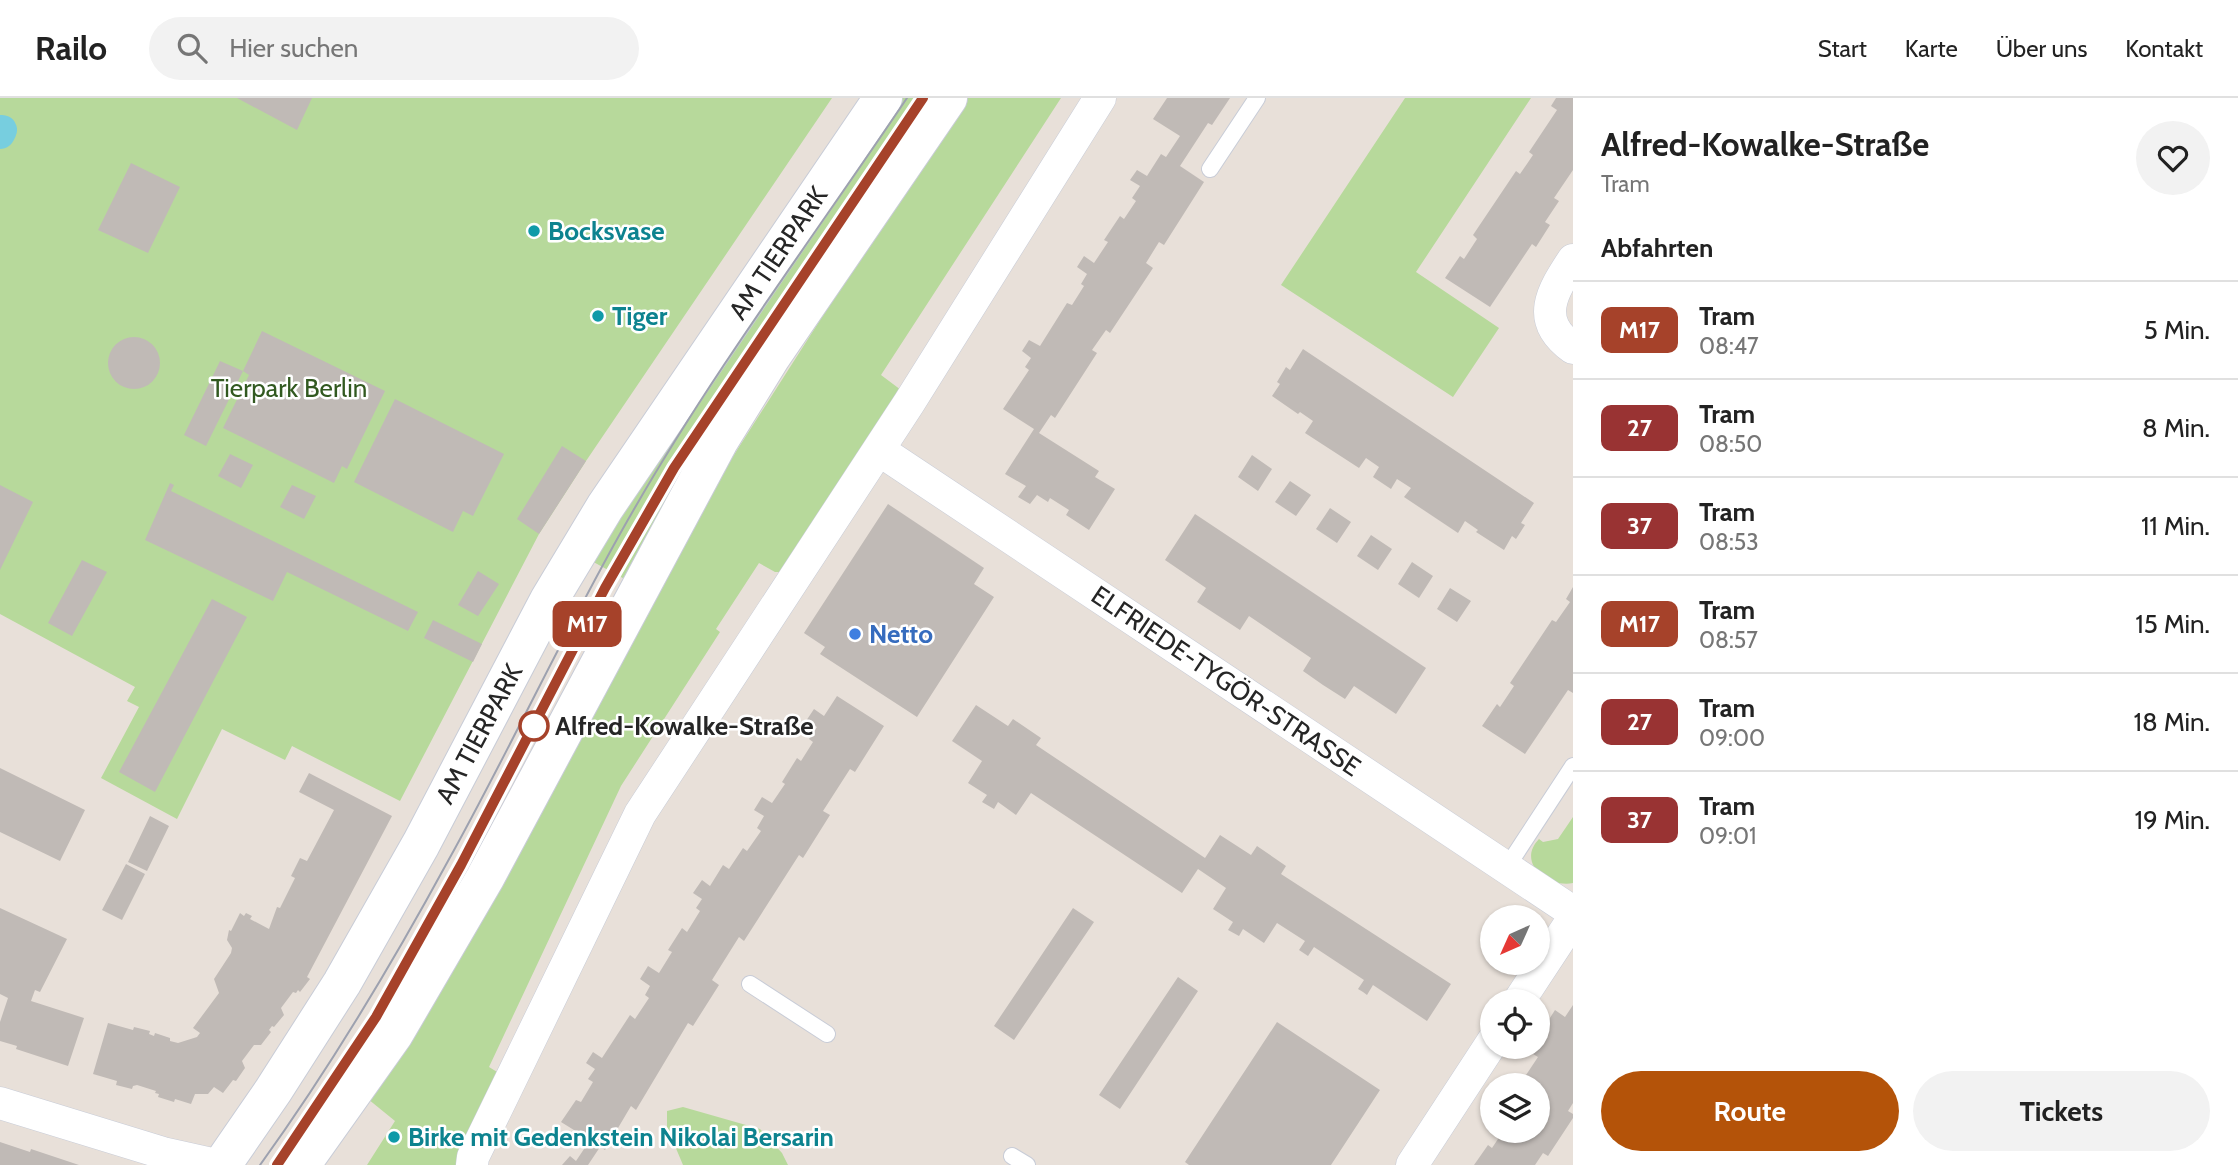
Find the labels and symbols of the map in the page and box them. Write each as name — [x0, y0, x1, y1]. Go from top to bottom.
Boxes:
street label: AM TIERPARK — [722, 180, 834, 326]
place label: Bocksvase — [548, 215, 665, 247]
marker: Bocksvase — [526, 223, 542, 239]
place label: Tiger — [612, 300, 668, 332]
marker: Tiger — [590, 308, 606, 324]
park label: Tierpark Berlin — [211, 372, 367, 404]
street label: ELFRIEDE-TYGÖR-STRASSE — [1085, 579, 1367, 783]
line badge: M17 — [547, 601, 627, 647]
place label: Netto — [869, 618, 933, 650]
marker: Netto — [847, 626, 863, 642]
street label: AM TIERPARK — [429, 658, 529, 809]
place label: Alfred-Kowalke-Straße — [555, 710, 814, 742]
marker: Alfred-Kowalke-Straße — [519, 711, 549, 741]
north arrow — [1480, 905, 1550, 975]
place label: Birke mit Gedenkstein Nikolai Bersarin — [408, 1121, 834, 1153]
marker: Birke mit Gedenkstein Nikolai Bersarin — [386, 1129, 402, 1145]

